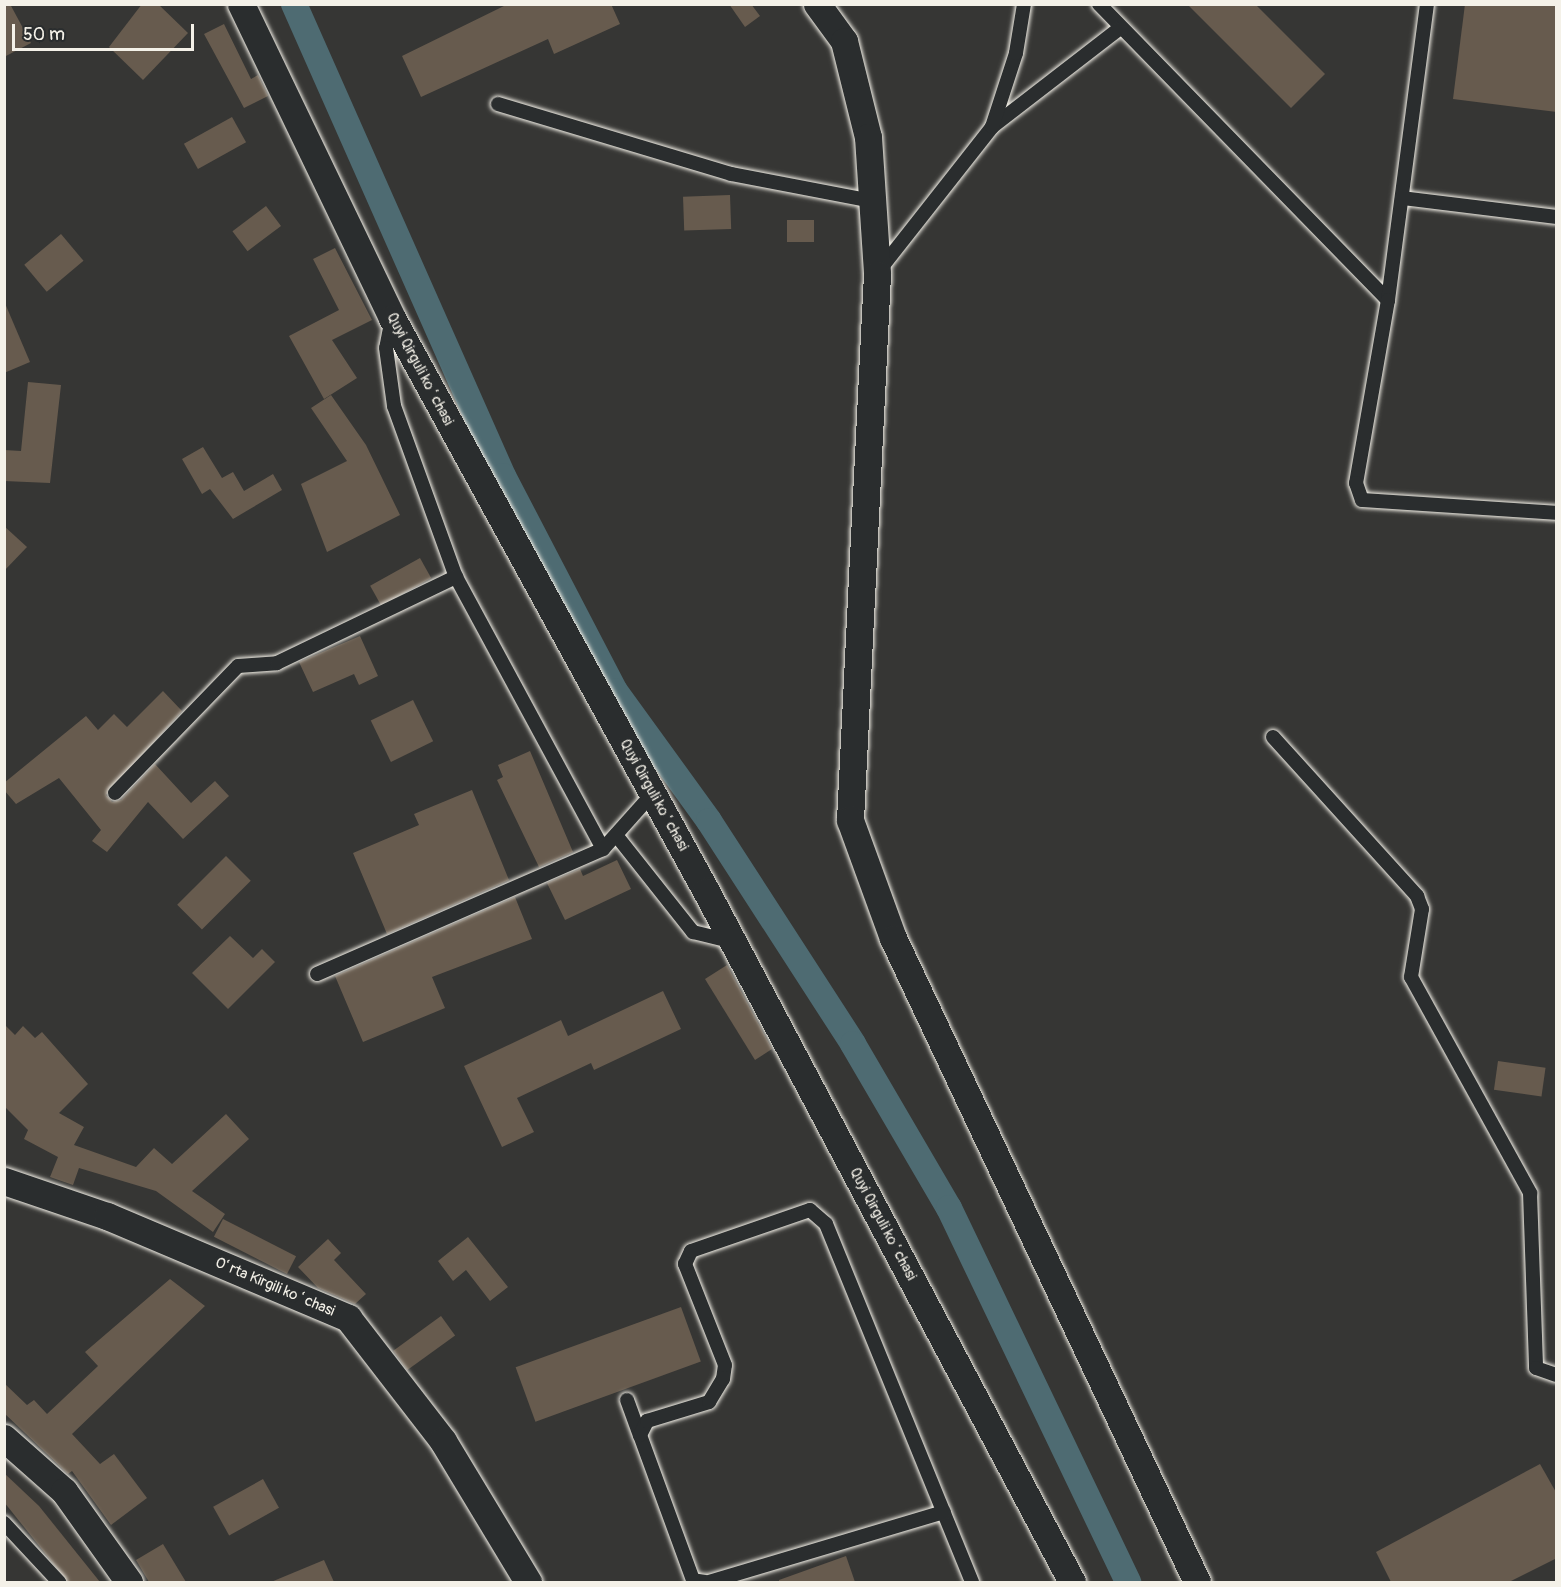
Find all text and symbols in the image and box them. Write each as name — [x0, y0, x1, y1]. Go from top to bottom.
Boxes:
scale bar — [15, 12, 196, 50]
text: 50 m — [23, 23, 65, 46]
street label: Quyi Qirguli koʻchasi — [383, 310, 457, 428]
street label: Quyi Qirguli koʻchasi — [616, 736, 692, 854]
street label: Quyi Qirguli koʻchasi — [846, 1165, 920, 1283]
street label: Oʻrta Kirgili koʻchasi — [212, 1254, 338, 1320]

